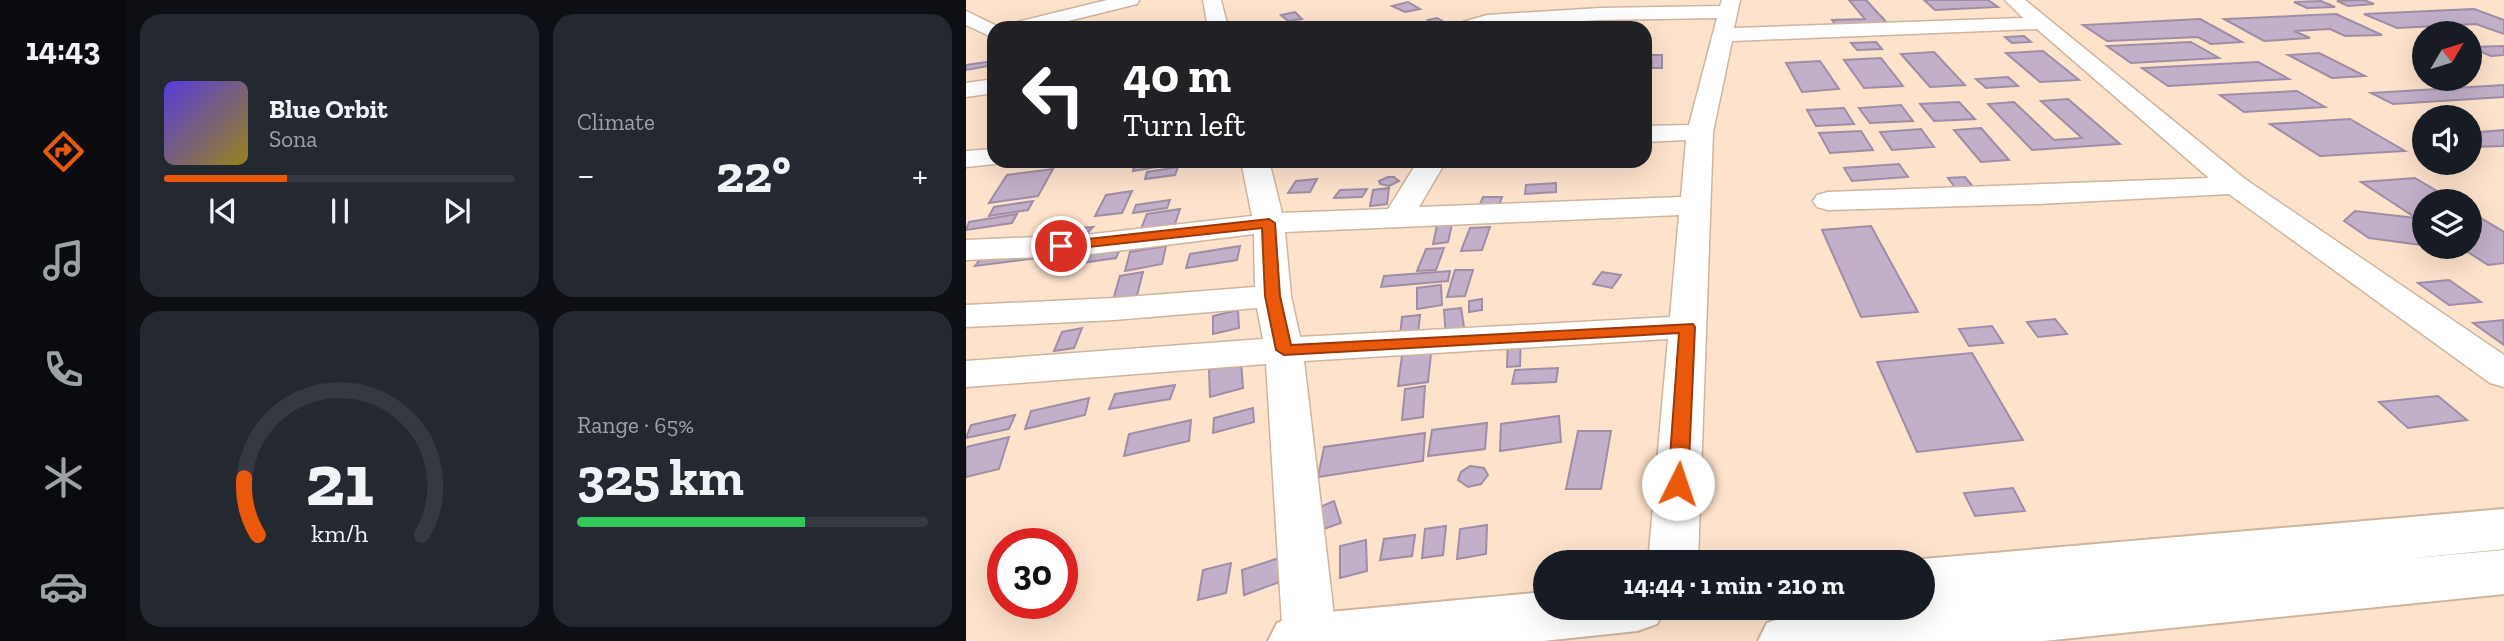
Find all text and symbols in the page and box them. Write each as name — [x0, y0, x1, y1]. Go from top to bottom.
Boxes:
north arrow — [2412, 21, 2482, 91]
map controls — [2412, 21, 2482, 259]
text: 14:43 — [26, 30, 100, 68]
text: 40 m — [1123, 46, 1231, 105]
icon: left — [1008, 49, 1099, 140]
text: Blue Orbit — [269, 93, 388, 125]
button: sound — [2412, 105, 2482, 175]
text: Turn left — [1123, 106, 1245, 144]
text: Climate — [577, 108, 655, 136]
text: Sona — [269, 125, 317, 153]
icon: directions — [39, 127, 88, 176]
text: 22° — [716, 143, 791, 205]
text: − — [577, 152, 595, 198]
text: + — [912, 152, 928, 198]
button: layers — [2412, 189, 2482, 259]
icon: previous — [204, 192, 242, 230]
icon: pause — [321, 192, 359, 230]
icon: next — [438, 192, 476, 230]
pin — [1031, 216, 1091, 276]
icon: arrive — [1042, 227, 1080, 265]
icon: music — [39, 236, 88, 285]
icon: phone — [39, 345, 88, 394]
text: Range · 65% — [577, 411, 694, 439]
text: 21 — [305, 436, 374, 524]
text: 325 km — [577, 446, 744, 508]
position arrow — [1641, 447, 1715, 521]
icon: climate — [39, 453, 88, 502]
text: km/h — [311, 518, 368, 548]
speed limit sign: 30 — [987, 528, 1078, 619]
icon: car — [39, 562, 88, 611]
text: 14:44 · 1 min · 210 m — [1623, 569, 1845, 601]

